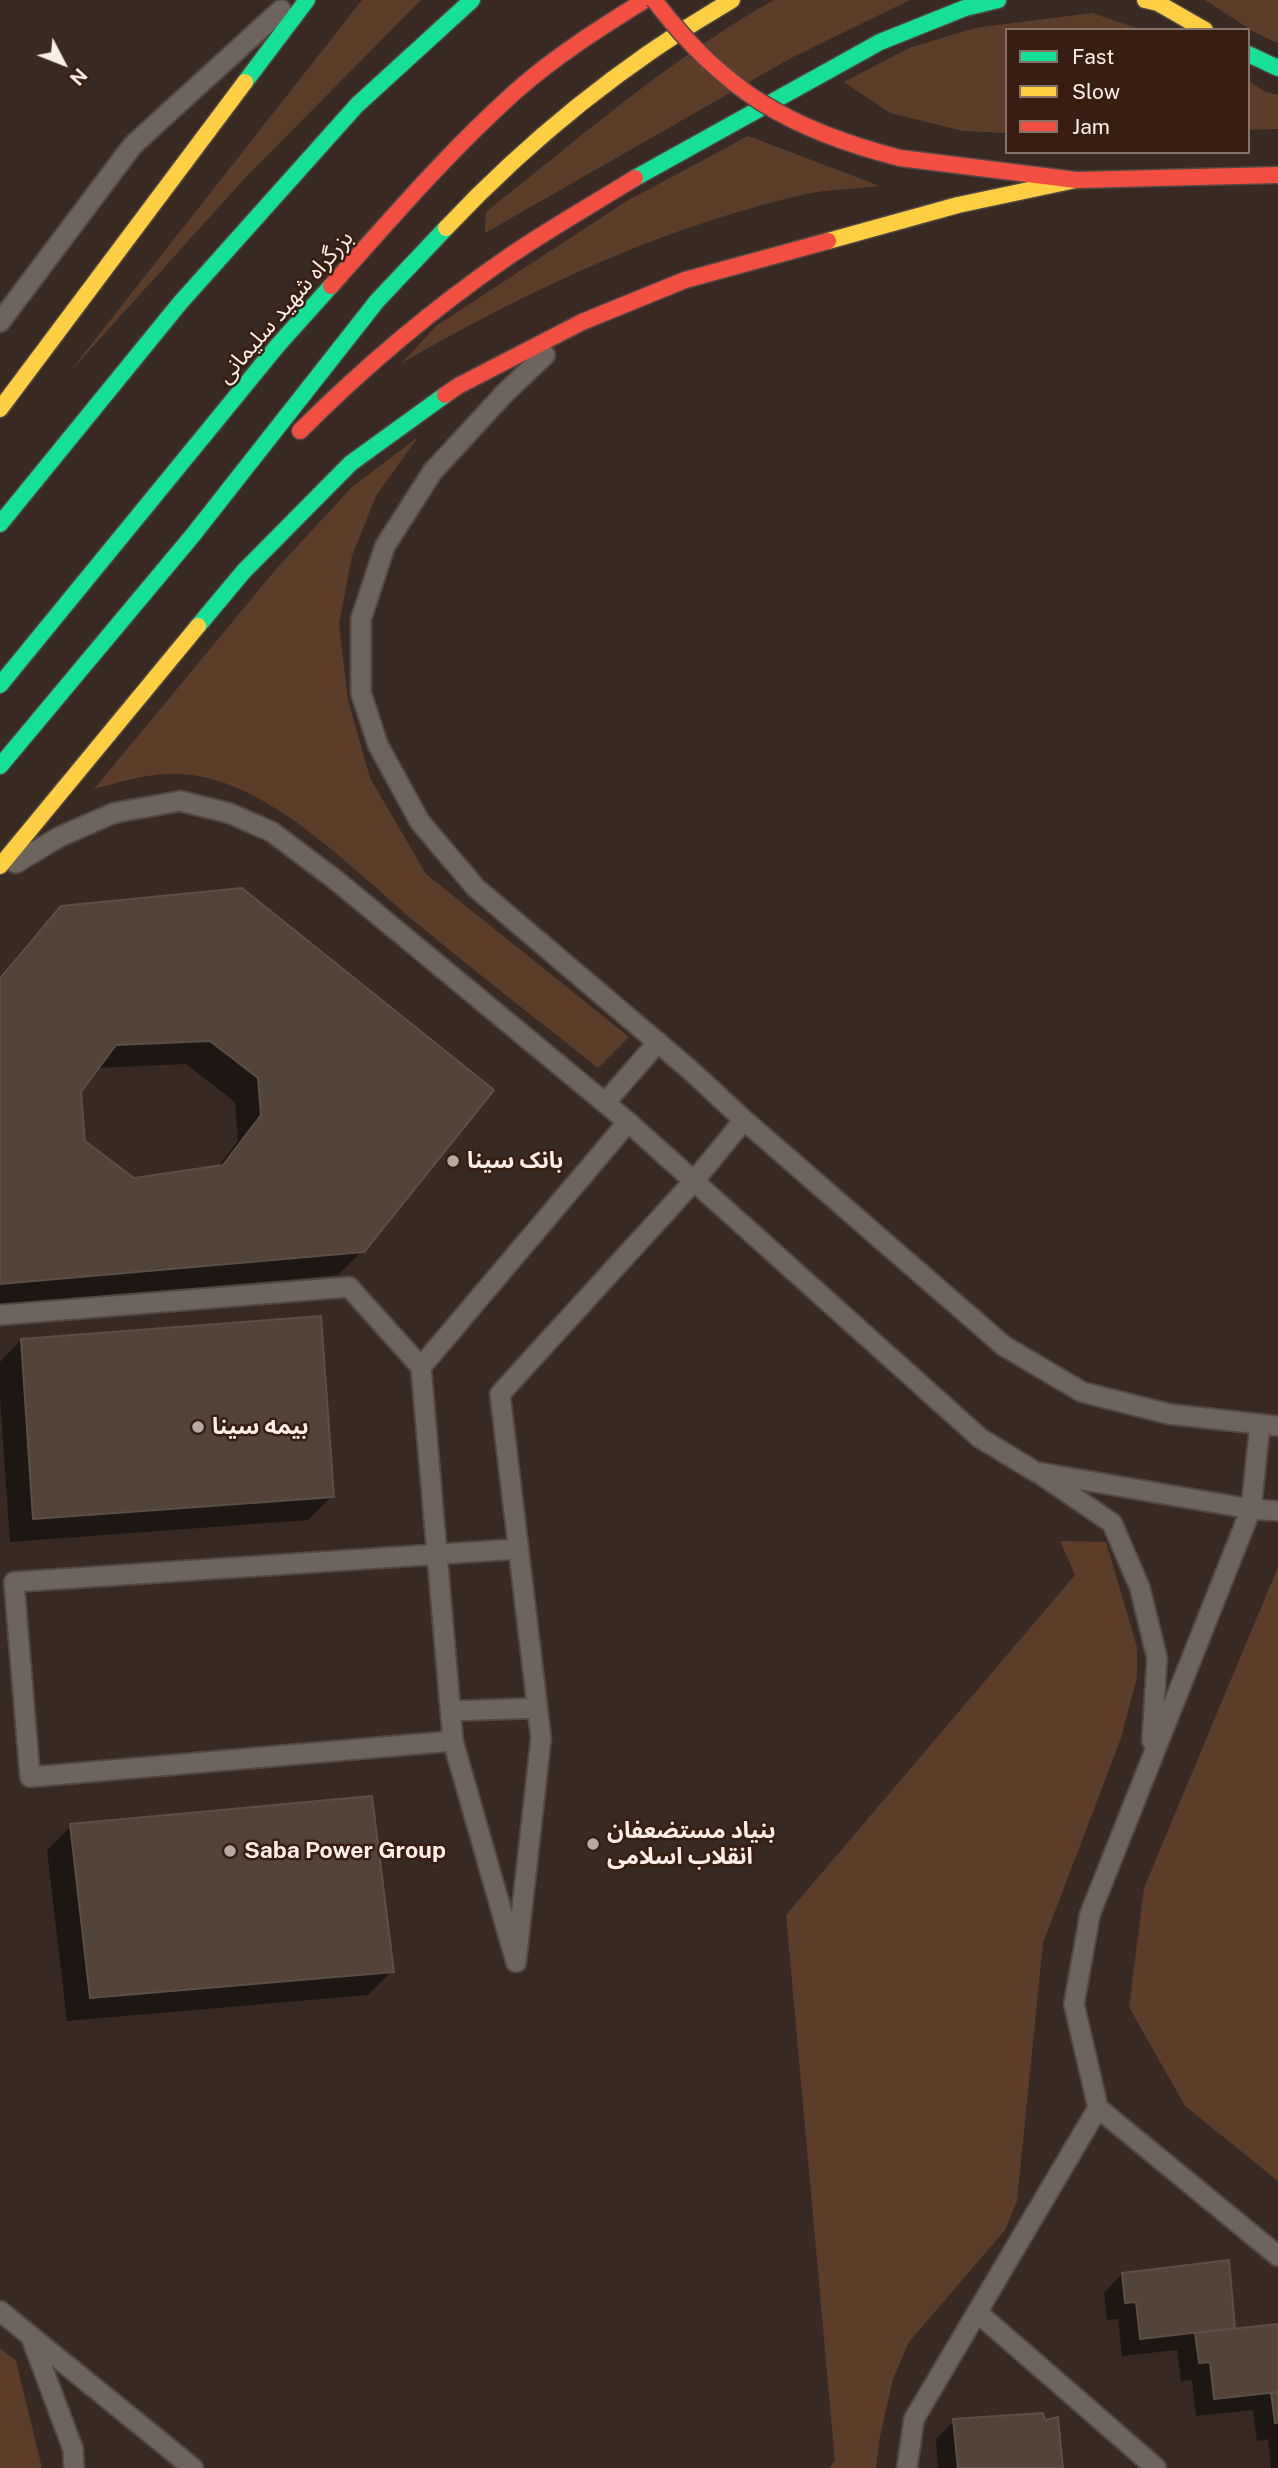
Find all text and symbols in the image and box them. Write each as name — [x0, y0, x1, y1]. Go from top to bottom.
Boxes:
north arrow — [28, 28, 98, 98]
legend — [1005, 28, 1250, 154]
text: Fast — [1072, 44, 1114, 69]
text: N — [65, 64, 92, 90]
text: Slow — [1072, 79, 1120, 104]
text: Jam — [1072, 114, 1110, 139]
street label: بزرگراه شهید سلیمانی — [211, 225, 359, 389]
place label: بانک سینا — [467, 1147, 563, 1175]
marker: بانک سینا — [445, 1153, 461, 1169]
place label: بیمه سینا — [212, 1413, 308, 1441]
marker: بیمه سینا — [190, 1419, 206, 1435]
place label: بنیاد مستضعفان انقلاب اسلامی — [607, 1817, 775, 1871]
marker: بنیاد مستضعفان انقلاب اسلامی — [585, 1836, 601, 1852]
place label: Saba Power Group — [244, 1837, 446, 1865]
marker: Saba Power Group — [222, 1843, 238, 1859]

